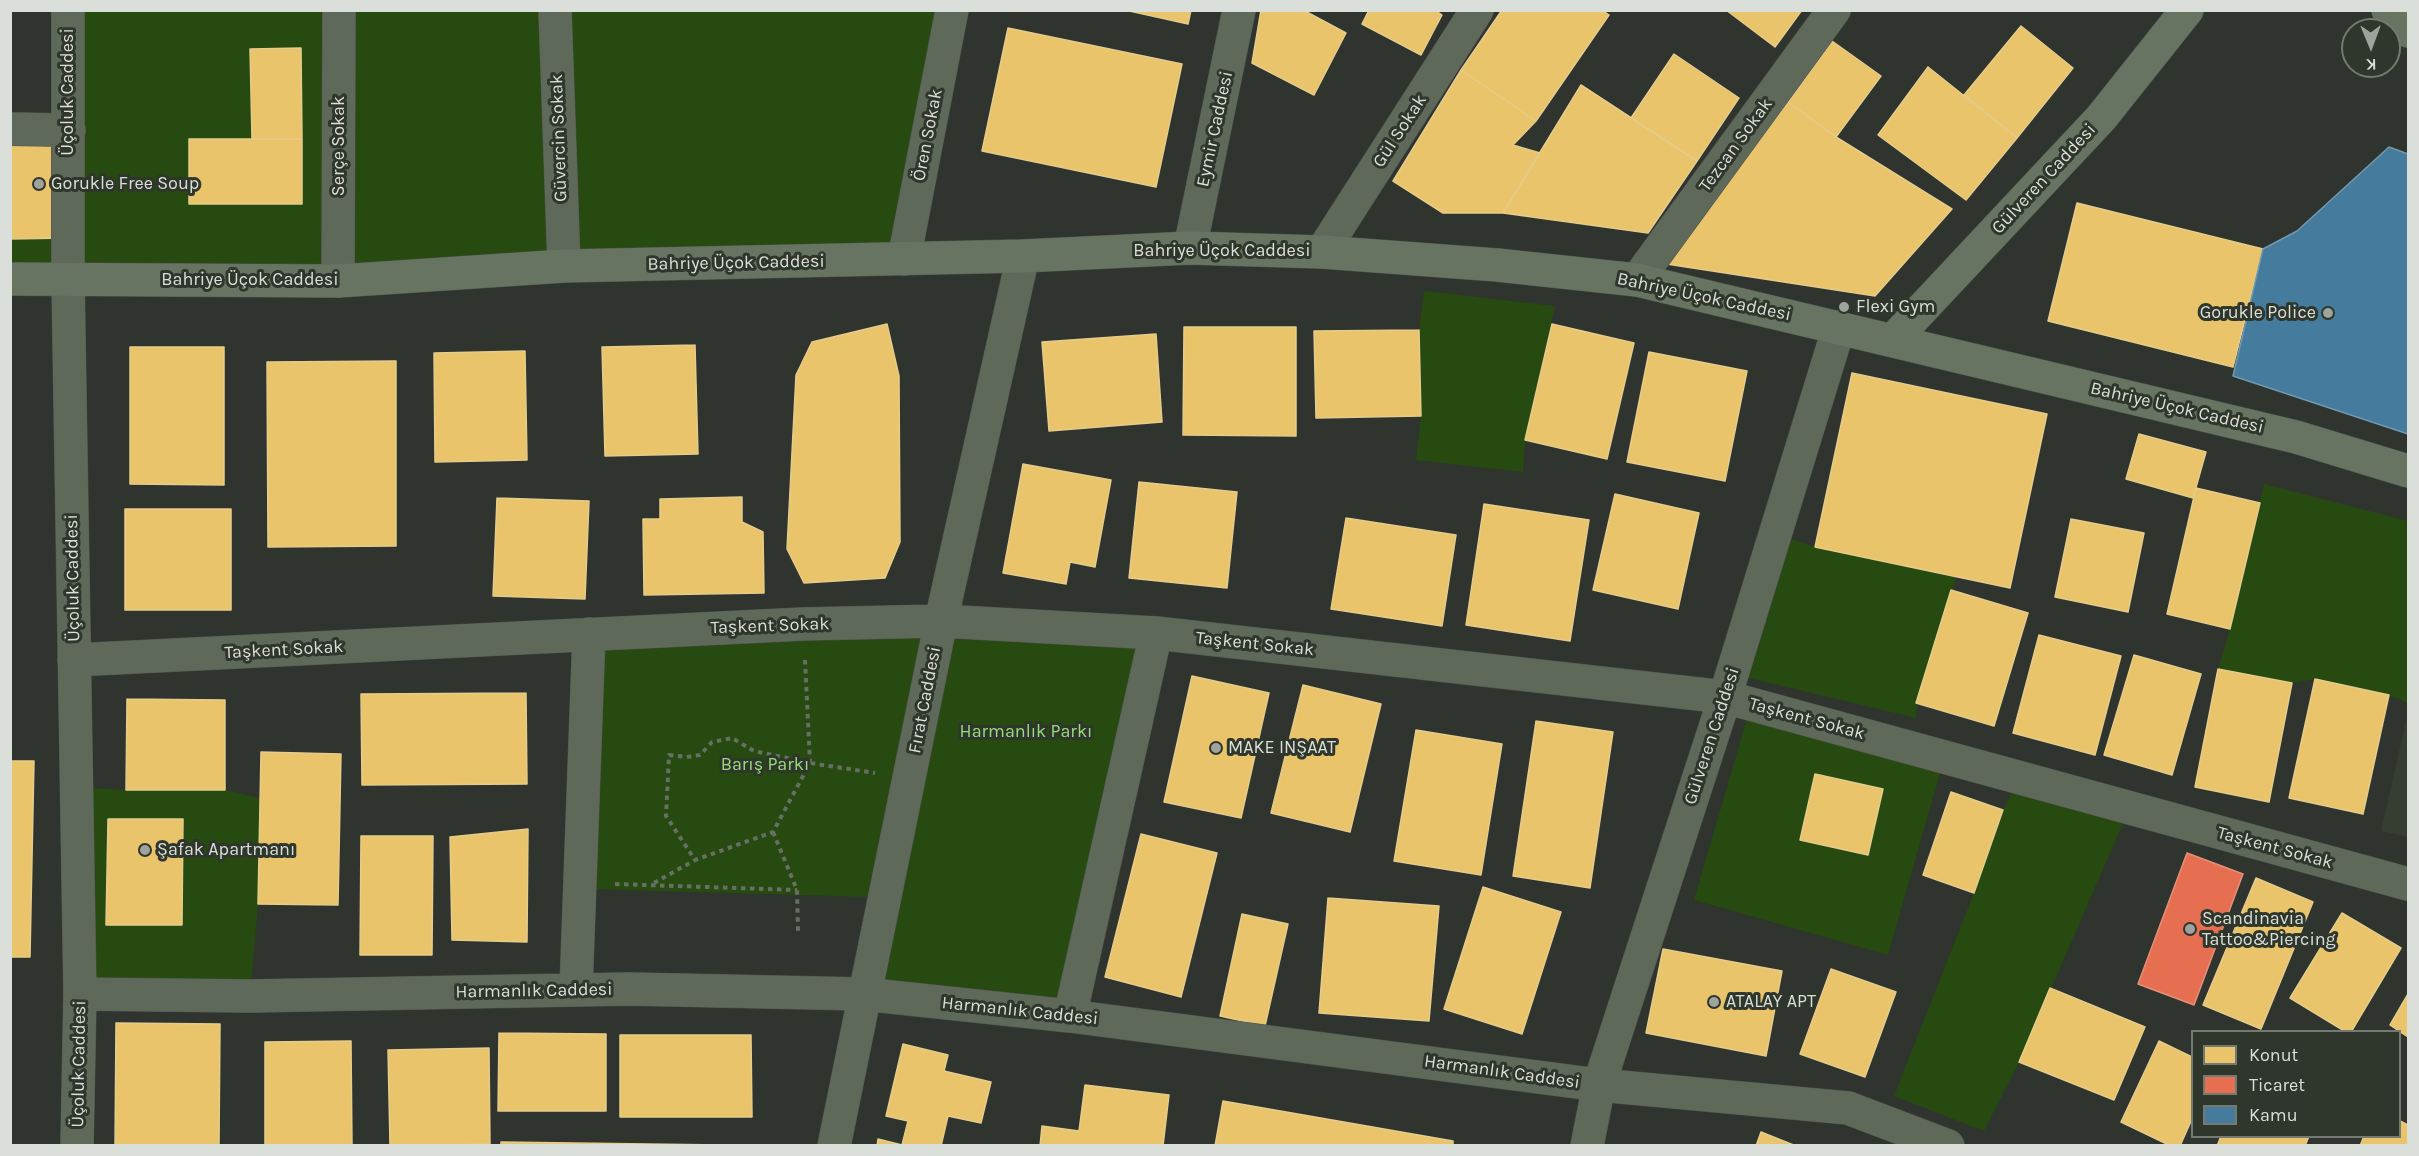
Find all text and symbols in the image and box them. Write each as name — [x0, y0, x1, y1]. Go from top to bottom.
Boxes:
north arrow — [2341, 18, 2401, 78]
street label: Üçoluk Caddesi — [57, 28, 79, 156]
text: K — [2366, 55, 2377, 74]
street label: Eymir Caddesi — [1192, 69, 1238, 189]
street label: Güvercin Sokak — [546, 74, 572, 202]
street label: Ören Sokak — [908, 87, 948, 183]
street label: Gül Sokak — [1368, 90, 1432, 172]
street label: Tezcan Sokak — [1695, 94, 1777, 196]
street label: Serçe Sokak — [328, 96, 350, 196]
street label: Gülveren Caddesi — [1987, 119, 2101, 239]
place label: Gorukle Free Soup — [51, 173, 199, 195]
marker: Gorukle Free Soup — [32, 177, 46, 191]
street label: Bahriye Üçok Caddesi — [1133, 240, 1311, 262]
street label: Bahriye Üçok Caddesi — [647, 251, 825, 275]
street label: Bahriye Üçok Caddesi — [1615, 268, 1793, 326]
street label: Bahriye Üçok Caddesi — [161, 269, 339, 291]
place label: Flexi Gym — [1856, 296, 1935, 318]
marker: Flexi Gym — [1837, 300, 1851, 314]
place label: Gorukle Police — [2200, 302, 2316, 324]
marker: Gorukle Police — [2321, 306, 2335, 320]
street label: Bahriye Üçok Caddesi — [2088, 378, 2266, 438]
street label: Üçoluk Caddesi — [61, 514, 85, 642]
street label: Taşkent Sokak — [710, 613, 830, 639]
street label: Taşkent Sokak — [1195, 627, 1315, 661]
street label: Taşkent Sokak — [224, 636, 344, 664]
street label: Fırat Caddesi — [904, 645, 946, 755]
street label: Gülveren Caddesi — [1680, 665, 1744, 807]
street label: Taşkent Sokak — [1747, 693, 1867, 745]
park label: Harmanlık Parkı — [960, 721, 1092, 743]
place label: MAKE INŞAAT — [1228, 737, 1336, 759]
marker: MAKE INŞAAT — [1209, 741, 1223, 755]
park label: Barış Parkı — [721, 754, 809, 776]
street label: Taşkent Sokak — [2215, 822, 2335, 874]
place label: Şafak Apartmanı — [157, 839, 295, 861]
marker: Şafak Apartmanı — [138, 843, 152, 857]
place label: Scandinavia Tattoo&Piercing — [2202, 908, 2336, 950]
marker: Scandinavia Tattoo&Piercing — [2183, 922, 2197, 936]
street label: Harmanlık Caddesi — [455, 979, 613, 1003]
place label: ATALAY APT — [1726, 991, 1816, 1013]
street label: Harmanlık Caddesi — [941, 992, 1099, 1030]
marker: ATALAY APT — [1707, 995, 1721, 1009]
street label: Üçoluk Caddesi — [67, 1000, 91, 1128]
legend — [2191, 1030, 2401, 1138]
text: Konut — [2249, 1044, 2298, 1066]
street label: Harmanlık Caddesi — [1423, 1050, 1581, 1094]
text: Ticaret — [2249, 1074, 2305, 1096]
text: Kamu — [2249, 1104, 2298, 1126]

